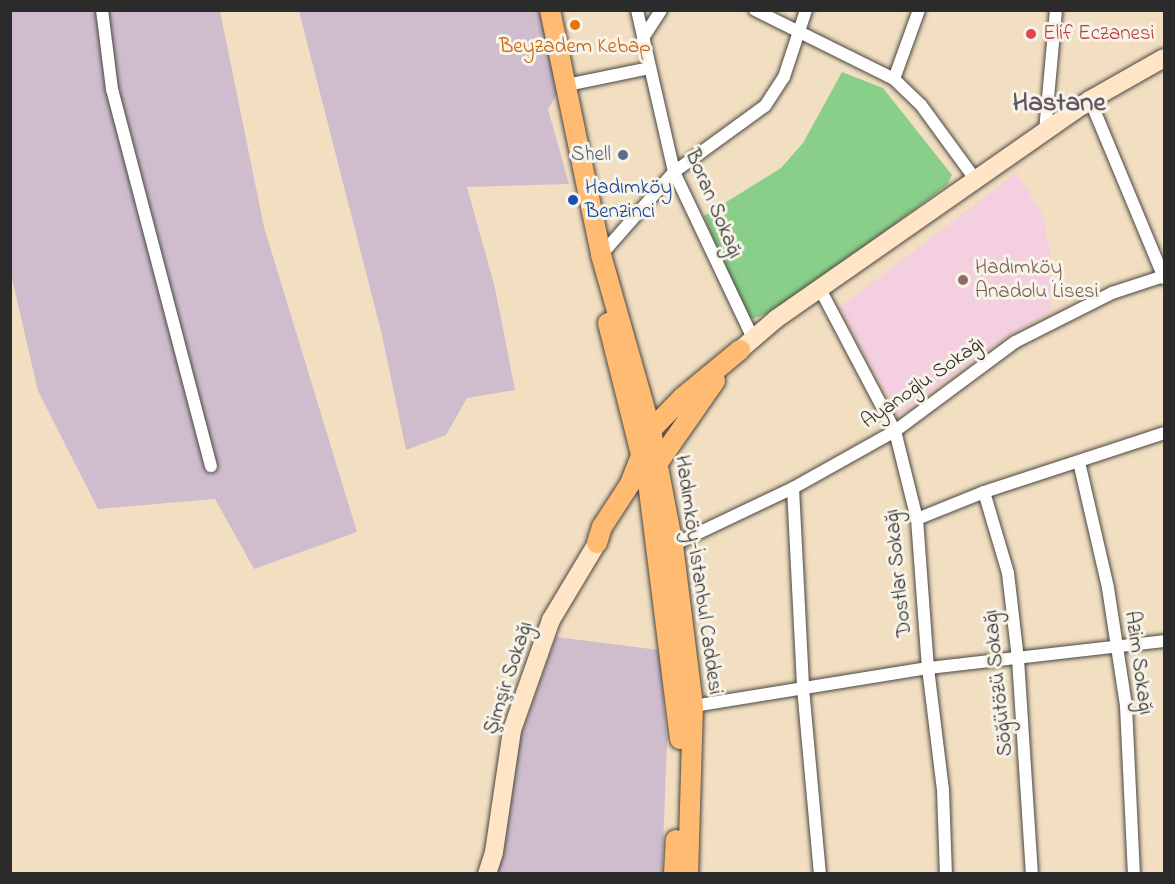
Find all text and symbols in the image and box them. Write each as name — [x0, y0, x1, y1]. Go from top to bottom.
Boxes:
marker: Beyzadem Kebap — [568, 18, 582, 32]
place label: Elif Eczanesi — [1043, 21, 1154, 47]
marker: Elif Eczanesi — [1024, 27, 1038, 41]
place label: Beyzadem Kebap — [499, 34, 651, 60]
district label: Hastane — [1012, 88, 1106, 120]
place label: Shell — [571, 142, 611, 168]
street label: Boran Sokağı — [679, 146, 747, 262]
marker: Shell — [616, 148, 630, 162]
place label: Hadımköy Benzinci — [585, 175, 672, 225]
marker: Hadımköy Benzinci — [566, 193, 580, 207]
place label: Hadımköy Anadolu Lisesi — [975, 255, 1099, 305]
marker: Hadımköy Anadolu Lisesi — [956, 273, 970, 287]
street label: Ayanoğlu Sokağı — [857, 331, 989, 435]
street label: Hadımköy-İstanbul Caddesi — [669, 454, 727, 696]
street label: Dostlar Sokağı — [880, 508, 918, 638]
street label: Söğütözü Sokağı — [979, 608, 1019, 758]
street label: Azim Sokağı — [1118, 609, 1158, 717]
street label: Şimşir Sokağı — [479, 618, 539, 738]

